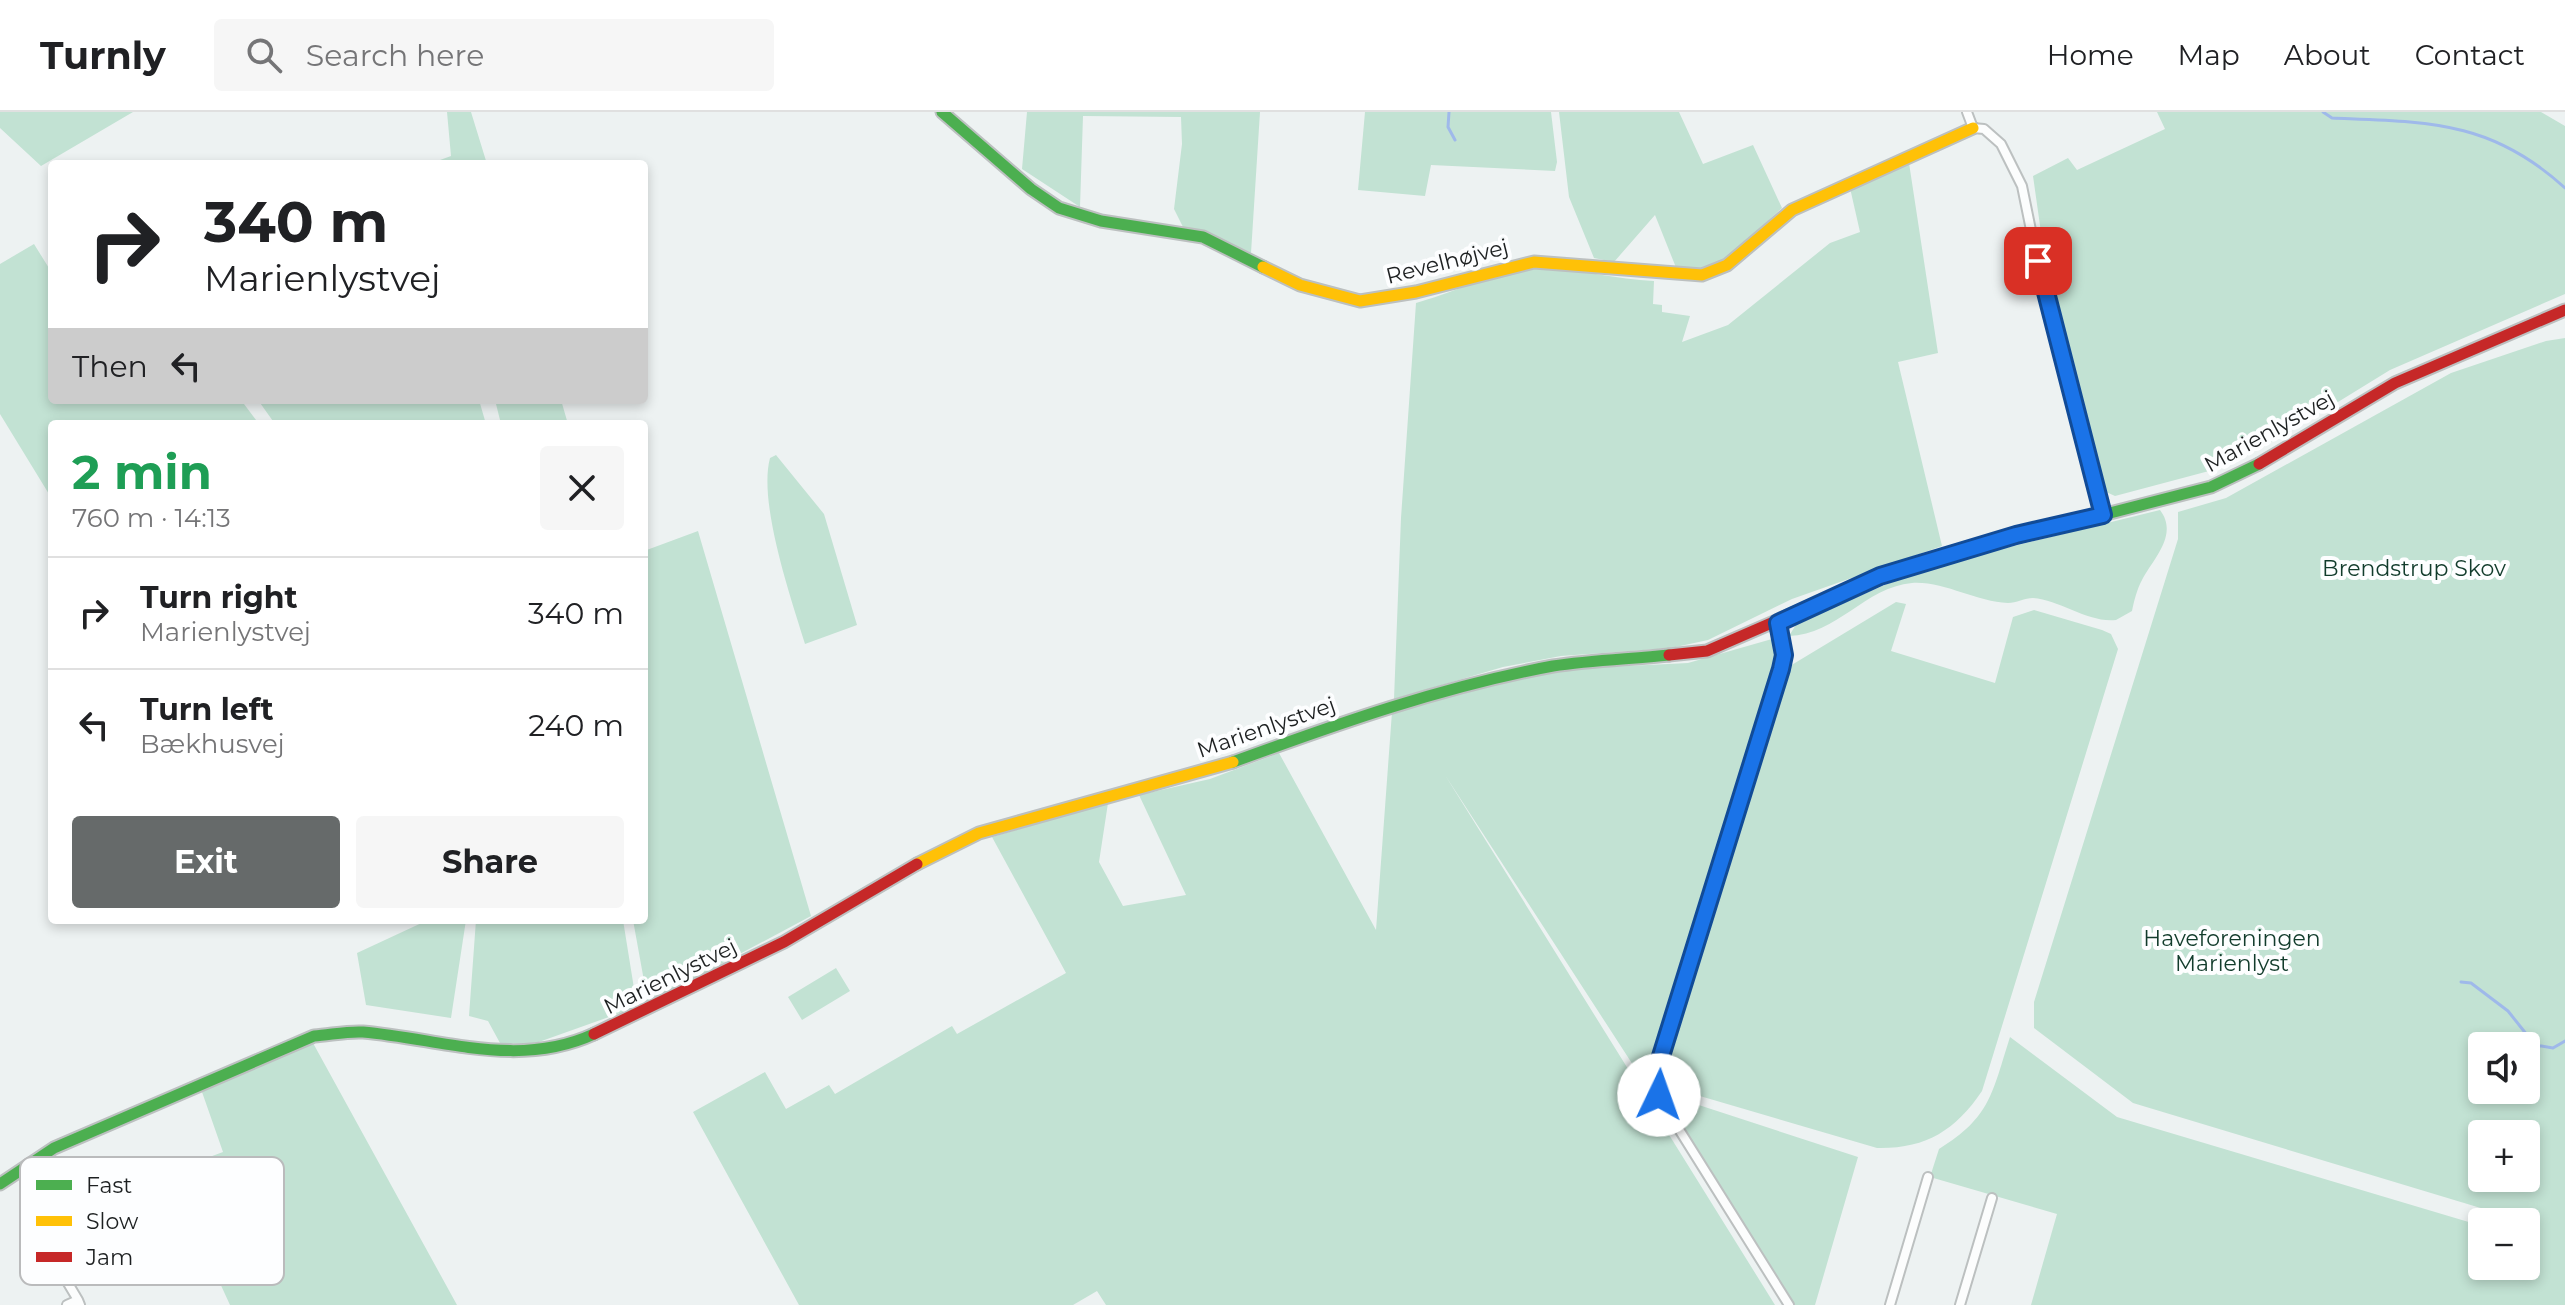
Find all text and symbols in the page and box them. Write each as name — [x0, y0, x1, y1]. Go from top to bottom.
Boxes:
search box — [214, 19, 774, 91]
text: Turnly — [40, 32, 166, 79]
icon: search — [242, 33, 286, 77]
text: Search here — [306, 37, 484, 74]
text: Home — [2047, 38, 2134, 72]
text: Map — [2178, 38, 2240, 72]
text: About — [2284, 38, 2371, 72]
text: Contact — [2415, 38, 2525, 72]
text: 340 m — [204, 188, 388, 256]
icon: right — [72, 192, 176, 296]
pin — [2004, 227, 2072, 295]
street label: Revelhøjvej — [1383, 233, 1511, 290]
icon: arrive — [2016, 239, 2060, 283]
text: Marienlystvej — [204, 256, 441, 300]
icon: left — [164, 344, 208, 388]
text: Then — [72, 348, 148, 385]
street label: Marienlystvej — [2199, 385, 2339, 478]
text: 2 min — [72, 443, 212, 501]
button: close — [540, 446, 624, 530]
text: 760 m · 14:13 — [72, 502, 231, 534]
park label: Brendstrup Skov — [2322, 555, 2506, 582]
text: Turn right — [140, 579, 297, 616]
icon: right — [72, 591, 116, 635]
text: 340 m — [528, 595, 624, 632]
text: Marienlystvej — [140, 616, 311, 648]
text: Turn left — [140, 691, 273, 728]
street label: Marienlystvej — [1193, 691, 1339, 764]
icon: left — [72, 703, 116, 747]
text: 240 m — [528, 707, 624, 744]
text: Bækhusvej — [140, 728, 285, 760]
button: Exit — [72, 816, 340, 908]
button: Share — [356, 816, 624, 908]
park label: Haveforeningen Marienlyst — [2143, 925, 2321, 977]
street label: Marienlystvej — [599, 933, 741, 1020]
map controls — [2468, 1032, 2540, 1280]
button: sound — [2468, 1032, 2540, 1104]
position arrow — [1617, 1053, 1701, 1137]
button: + — [2468, 1120, 2540, 1192]
legend — [20, 1157, 284, 1285]
text: Fast — [86, 1172, 132, 1199]
text: Slow — [86, 1208, 139, 1235]
button: − — [2468, 1208, 2540, 1280]
text: Jam — [85, 1244, 133, 1271]

